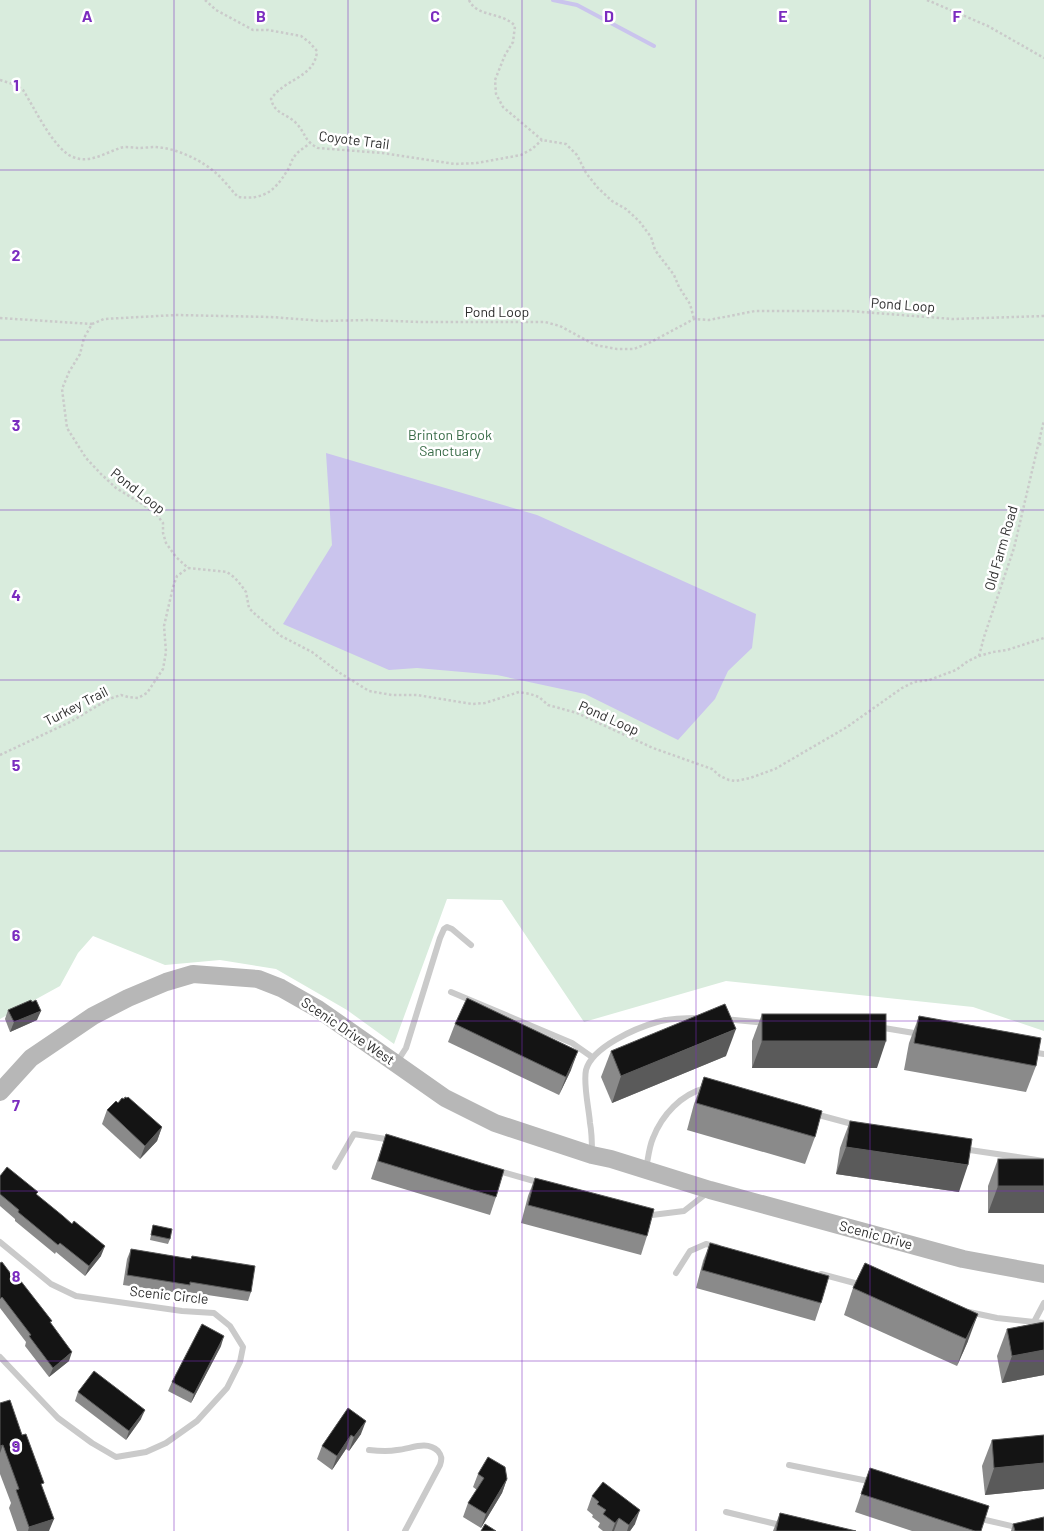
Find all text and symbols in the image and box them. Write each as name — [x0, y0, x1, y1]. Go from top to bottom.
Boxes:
text: A — [82, 6, 93, 25]
text: B — [256, 6, 266, 25]
text: C — [430, 6, 440, 25]
text: D — [604, 6, 614, 25]
text: E — [778, 6, 788, 25]
text: F — [953, 6, 962, 25]
text: 1 — [13, 75, 19, 94]
street label: Coyote Trail — [318, 127, 390, 152]
text: 2 — [12, 245, 21, 264]
street label: Pond Loop — [870, 294, 936, 315]
street label: Pond Loop — [465, 303, 529, 320]
text: 3 — [12, 415, 20, 434]
park label: Brinton Brook Sanctuary — [408, 426, 492, 459]
street label: Pond Loop — [108, 464, 169, 517]
street label: Old Farm Road — [980, 503, 1021, 592]
text: 4 — [11, 585, 21, 604]
street label: Turkey Trail — [41, 682, 111, 729]
street label: Pond Loop — [576, 697, 642, 738]
text: 5 — [12, 755, 21, 774]
text: 6 — [12, 925, 21, 944]
street label: Scenic Drive West — [298, 993, 398, 1068]
text: 7 — [12, 1095, 20, 1114]
street label: Scenic Drive — [838, 1217, 915, 1252]
text: 8 — [12, 1266, 21, 1285]
street label: Scenic Circle — [129, 1282, 209, 1307]
text: 9 — [12, 1436, 20, 1455]

